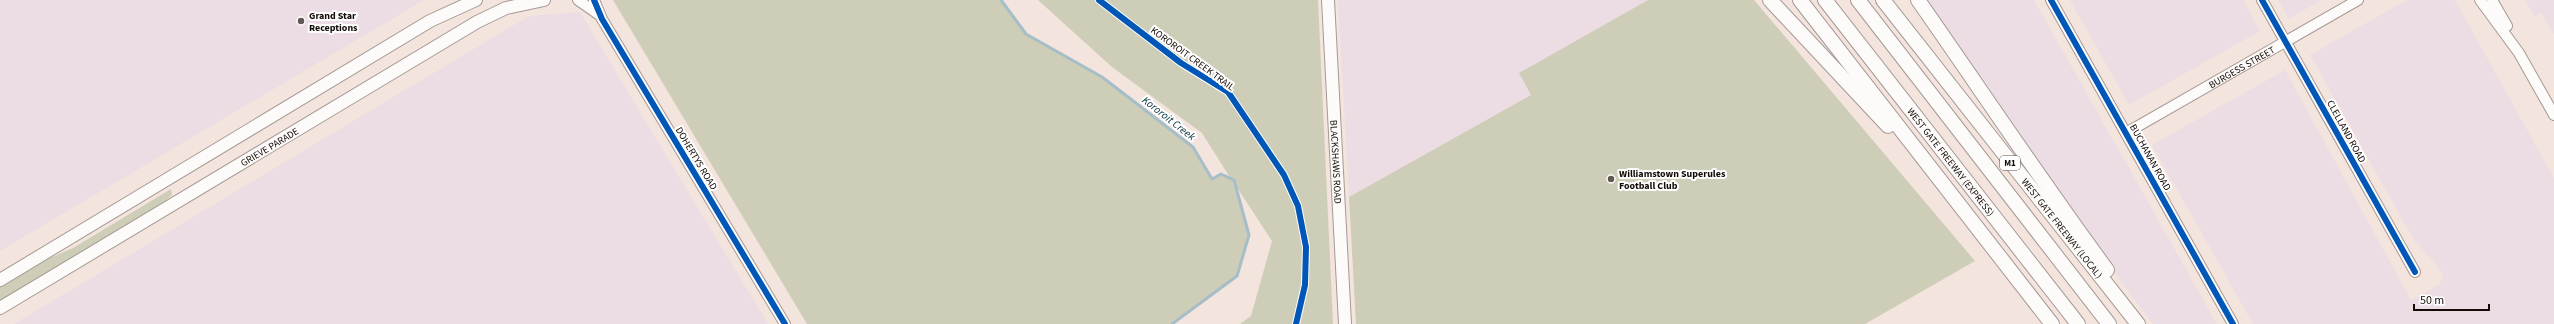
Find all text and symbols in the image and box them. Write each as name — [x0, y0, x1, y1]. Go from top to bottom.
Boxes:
place label: Grand Star Receptions — [309, 9, 358, 35]
marker: Grand Star Receptions — [296, 16, 306, 26]
street label: KOROROIT CREEK TRAIL — [1148, 24, 1237, 94]
street label: BURGESS STREET — [2206, 43, 2278, 92]
water label: Kororoit Creek — [1139, 93, 1199, 145]
street label: CLELLAND ROAD — [2323, 98, 2369, 165]
street label: WEST GATE FREEWAY (EXPRESS) — [1904, 105, 1997, 219]
street label: BLACKSHAWS ROAD — [1326, 120, 1345, 204]
street label: BUCHANAN ROAD — [2126, 122, 2174, 193]
street label: DOHERTYS ROAD — [672, 124, 720, 193]
street label: GRIEVE PARADE — [238, 125, 301, 170]
road number: M1 — [2000, 156, 2020, 170]
place label: Williamstown Superules Football Club — [1619, 167, 1726, 193]
marker: Williamstown Superules Football Club — [1606, 174, 1616, 184]
street label: WEST GATE FREEWAY (LOCAL) — [2018, 176, 2105, 281]
scale bar — [2414, 286, 2489, 312]
text: 50 m — [2420, 292, 2444, 309]

